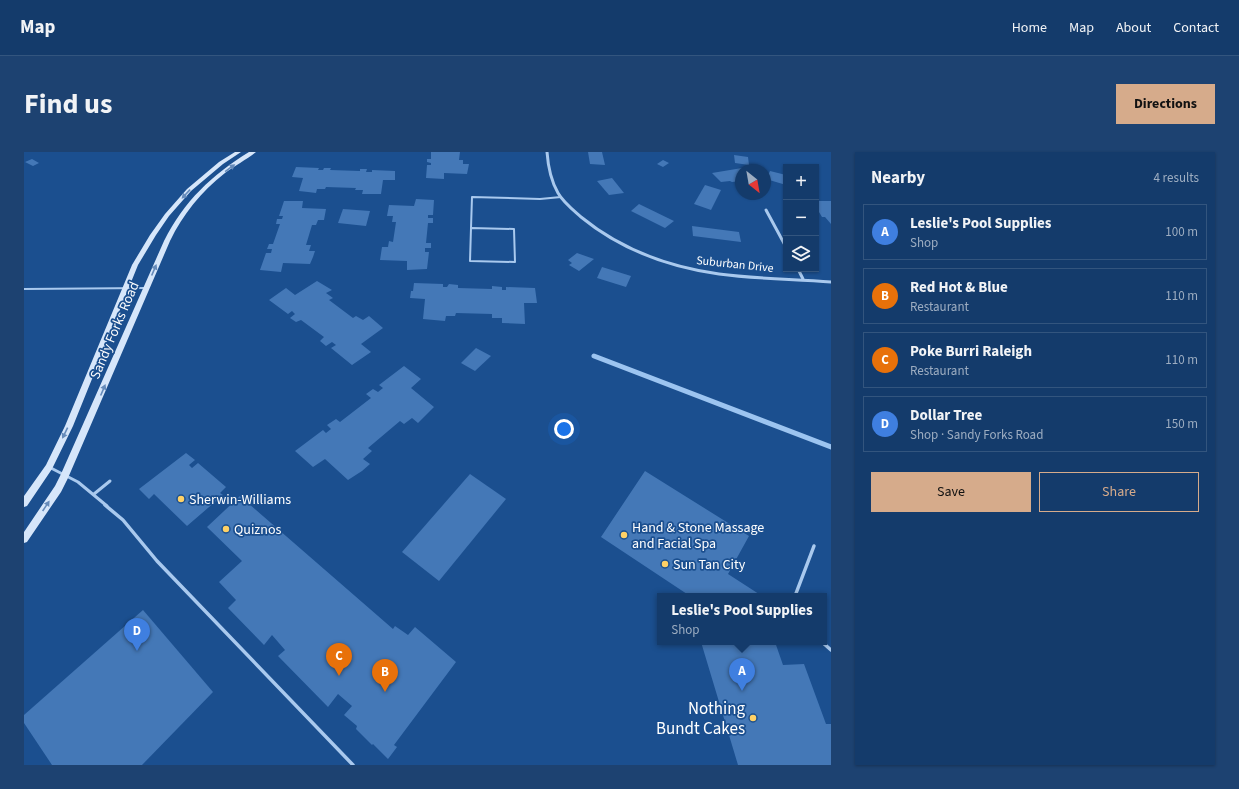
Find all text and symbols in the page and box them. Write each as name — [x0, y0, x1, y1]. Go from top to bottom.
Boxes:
text: Map — [20, 14, 55, 41]
text: Home — [1012, 18, 1047, 38]
text: Map — [1069, 18, 1094, 38]
text: About — [1116, 18, 1151, 38]
text: Contact — [1173, 18, 1219, 38]
text: Find us — [24, 84, 112, 124]
button: Directions — [1116, 84, 1215, 124]
one-way arrow — [225, 164, 236, 172]
north arrow — [735, 164, 771, 200]
map controls — [783, 164, 819, 272]
button: + — [783, 164, 819, 200]
text: Nearby — [871, 166, 925, 190]
text: 4 results — [1154, 169, 1199, 187]
one-way arrow — [181, 189, 191, 199]
button: − — [783, 200, 819, 236]
text: Leslie's Pool Supplies — [910, 213, 1051, 234]
text: A — [881, 223, 889, 241]
text: 100 m — [1165, 223, 1198, 241]
text: Shop — [910, 234, 938, 252]
button: layers — [783, 236, 819, 272]
street label: Suburban Drive — [695, 252, 775, 277]
one-way arrow — [151, 265, 157, 276]
text: Red Hot & Blue — [910, 277, 1008, 298]
street label: Sandy Forks Road — [85, 279, 144, 382]
text: B — [881, 287, 889, 305]
text: 110 m — [1165, 287, 1198, 305]
text: Restaurant — [910, 298, 969, 316]
text: Poke Burri Raleigh — [910, 341, 1032, 362]
text: C — [881, 351, 889, 369]
text: 110 m — [1165, 351, 1198, 369]
text: Restaurant — [910, 362, 969, 380]
one-way arrow — [100, 383, 106, 395]
text: Dollar Tree — [910, 405, 982, 426]
text: D — [881, 415, 889, 433]
text: 150 m — [1165, 415, 1198, 433]
your location — [554, 419, 574, 439]
text: Shop · Sandy Forks Road — [910, 426, 1043, 444]
one-way arrow — [62, 428, 68, 439]
button: Save — [871, 472, 1031, 512]
button: Share — [1039, 472, 1199, 512]
place label: Sherwin-Williams — [189, 490, 291, 510]
marker: Sherwin-Williams — [176, 494, 186, 504]
one-way arrow — [42, 501, 50, 511]
place label: Hand & Stone Massage and Facial Spa — [632, 518, 764, 554]
place label: Quiznos — [234, 520, 282, 540]
marker: Quiznos — [221, 524, 231, 534]
marker: Hand & Stone Massage and Facial Spa — [619, 530, 629, 540]
place label: Sun Tan City — [673, 555, 746, 575]
marker: Sun Tan City — [660, 559, 670, 569]
popup — [657, 593, 827, 645]
text: Leslie's Pool Supplies — [671, 600, 813, 621]
pin: D — [124, 618, 150, 651]
text: Shop — [671, 621, 700, 639]
pin: C — [326, 643, 352, 676]
pin: A — [729, 658, 755, 691]
pin: B — [372, 659, 398, 692]
place label: Nothing Bundt Cakes — [656, 697, 745, 741]
marker: Nothing Bundt Cakes — [748, 713, 758, 723]

